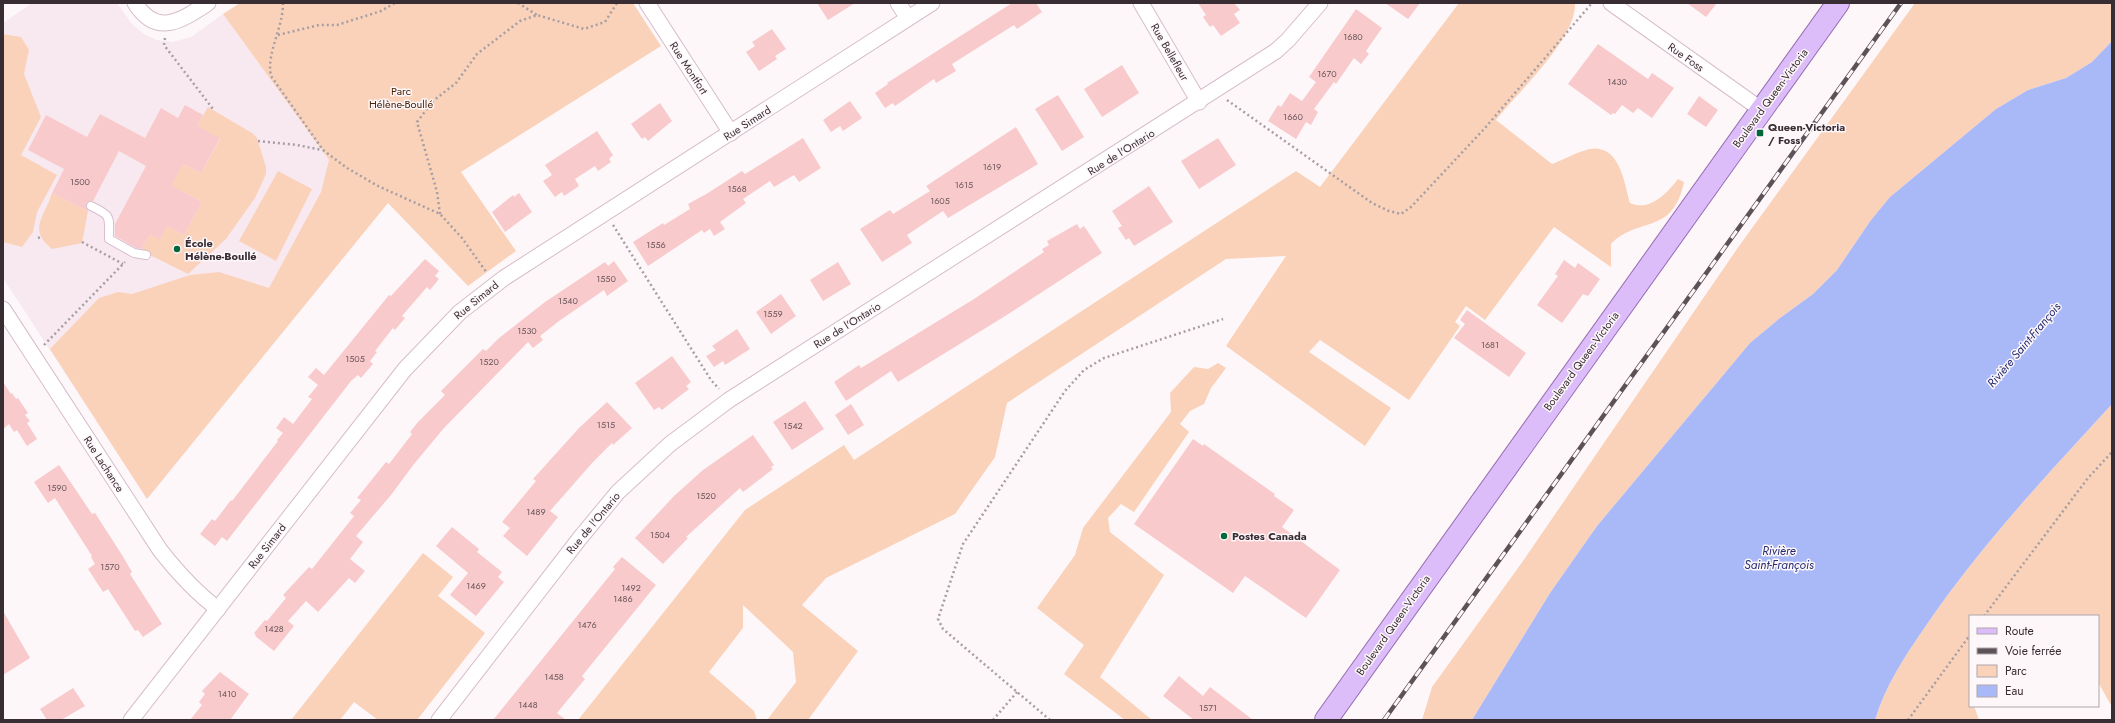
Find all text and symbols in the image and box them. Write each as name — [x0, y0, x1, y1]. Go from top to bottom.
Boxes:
street label: Rue Bellefleur — [1147, 20, 1193, 84]
house number: 1680 — [1343, 30, 1363, 43]
street label: Rue Montfort — [666, 39, 712, 98]
street label: Rue Foss — [1665, 39, 1708, 76]
street label: Boulevard Queen-Victoria — [1728, 45, 1812, 151]
house number: 1670 — [1317, 67, 1337, 80]
house number: 1430 — [1607, 75, 1627, 88]
park label: Parc Hélène-Boullé — [369, 83, 433, 112]
street label: Rue Simard — [720, 102, 774, 144]
house number: 1660 — [1283, 110, 1304, 123]
place label: Queen-Victoria / Foss — [1768, 119, 1845, 148]
street label: Rue de l'Ontario — [1084, 125, 1158, 179]
marker: Queen-Victoria / Foss — [1755, 128, 1765, 138]
house number: 1619 — [983, 160, 1001, 173]
house number: 1500 — [70, 175, 91, 188]
house number: 1615 — [955, 178, 973, 191]
house number: 1568 — [727, 182, 747, 195]
house number: 1605 — [930, 194, 950, 207]
place label: École Hélène-Boullé — [185, 235, 257, 264]
house number: 1556 — [646, 238, 666, 251]
marker: École Hélène-Boullé — [172, 244, 182, 254]
house number: 1550 — [596, 272, 616, 285]
street label: Rue Simard — [450, 277, 502, 323]
house number: 1540 — [558, 294, 578, 307]
street label: Rue de l'Ontario — [810, 298, 884, 352]
water label: Rivière Saint-François — [1983, 298, 2065, 392]
house number: 1559 — [763, 307, 783, 320]
street label: Boulevard Queen-Victoria — [1539, 308, 1623, 414]
house number: 1530 — [517, 324, 537, 337]
house number: 1681 — [1481, 338, 1499, 351]
house number: 1505 — [345, 352, 365, 365]
house number: 1520 — [479, 355, 499, 368]
house number: 1515 — [597, 418, 615, 431]
house number: 1542 — [783, 419, 803, 432]
street label: Rue Lachance — [80, 433, 128, 496]
house number: 1590 — [47, 481, 67, 494]
street label: Rue de l'Ontario — [562, 489, 624, 557]
house number: 1520 — [696, 489, 716, 502]
house number: 1489 — [526, 505, 546, 518]
street label: Rue Simard — [244, 520, 290, 572]
house number: 1504 — [650, 528, 670, 541]
place label: Postes Canada — [1232, 528, 1307, 544]
marker: Postes Canada — [1219, 531, 1229, 541]
water label: Rivière Saint-François — [1744, 542, 1814, 574]
house number: 1570 — [100, 560, 120, 573]
street label: Boulevard Queen-Victoria — [1352, 572, 1434, 678]
house number: 1469 — [466, 579, 486, 592]
house number: 1492 — [621, 581, 641, 594]
house number: 1486 — [613, 592, 633, 605]
legend — [1969, 615, 2099, 707]
house number: 1476 — [577, 618, 597, 631]
house number: 1428 — [264, 622, 284, 635]
text: Route — [2005, 622, 2034, 640]
text: Voie ferrée — [2005, 642, 2061, 660]
text: Parc — [2005, 662, 2027, 680]
house number: 1458 — [544, 670, 564, 683]
text: Eau — [2005, 682, 2024, 700]
house number: 1410 — [218, 687, 237, 700]
house number: 1448 — [518, 698, 538, 711]
house number: 1571 — [1199, 701, 1217, 714]

